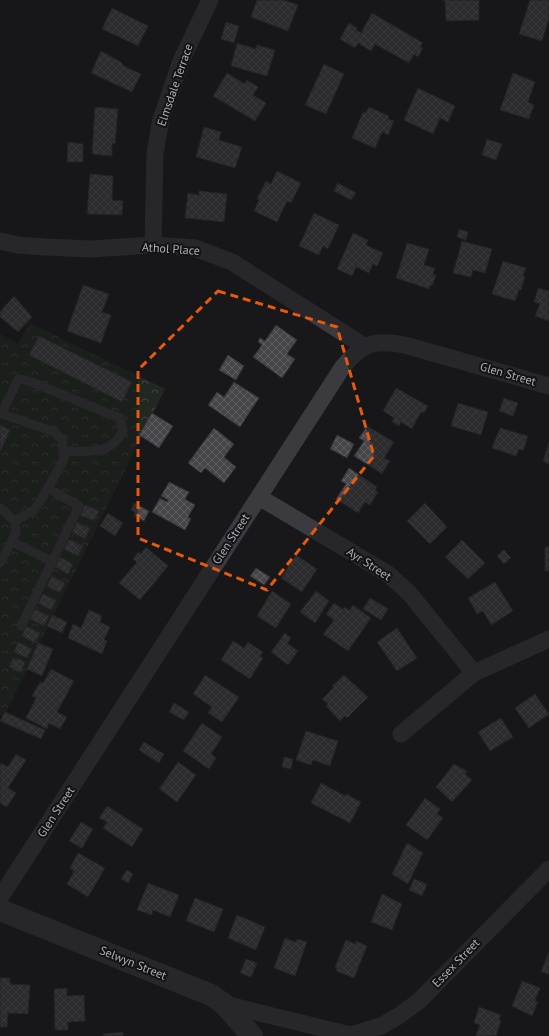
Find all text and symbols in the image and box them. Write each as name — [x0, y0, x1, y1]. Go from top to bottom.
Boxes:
street label: Elmsdale Terrace — [153, 42, 196, 128]
street label: Athol Place — [142, 239, 200, 258]
street label: Glen Street — [478, 358, 538, 389]
street label: Glen Street — [209, 511, 252, 567]
street label: Ayr Street — [344, 544, 394, 584]
street label: Glen Street — [34, 784, 77, 840]
street label: Essex Street — [429, 935, 483, 990]
street label: Selwyn Street — [98, 942, 169, 983]

